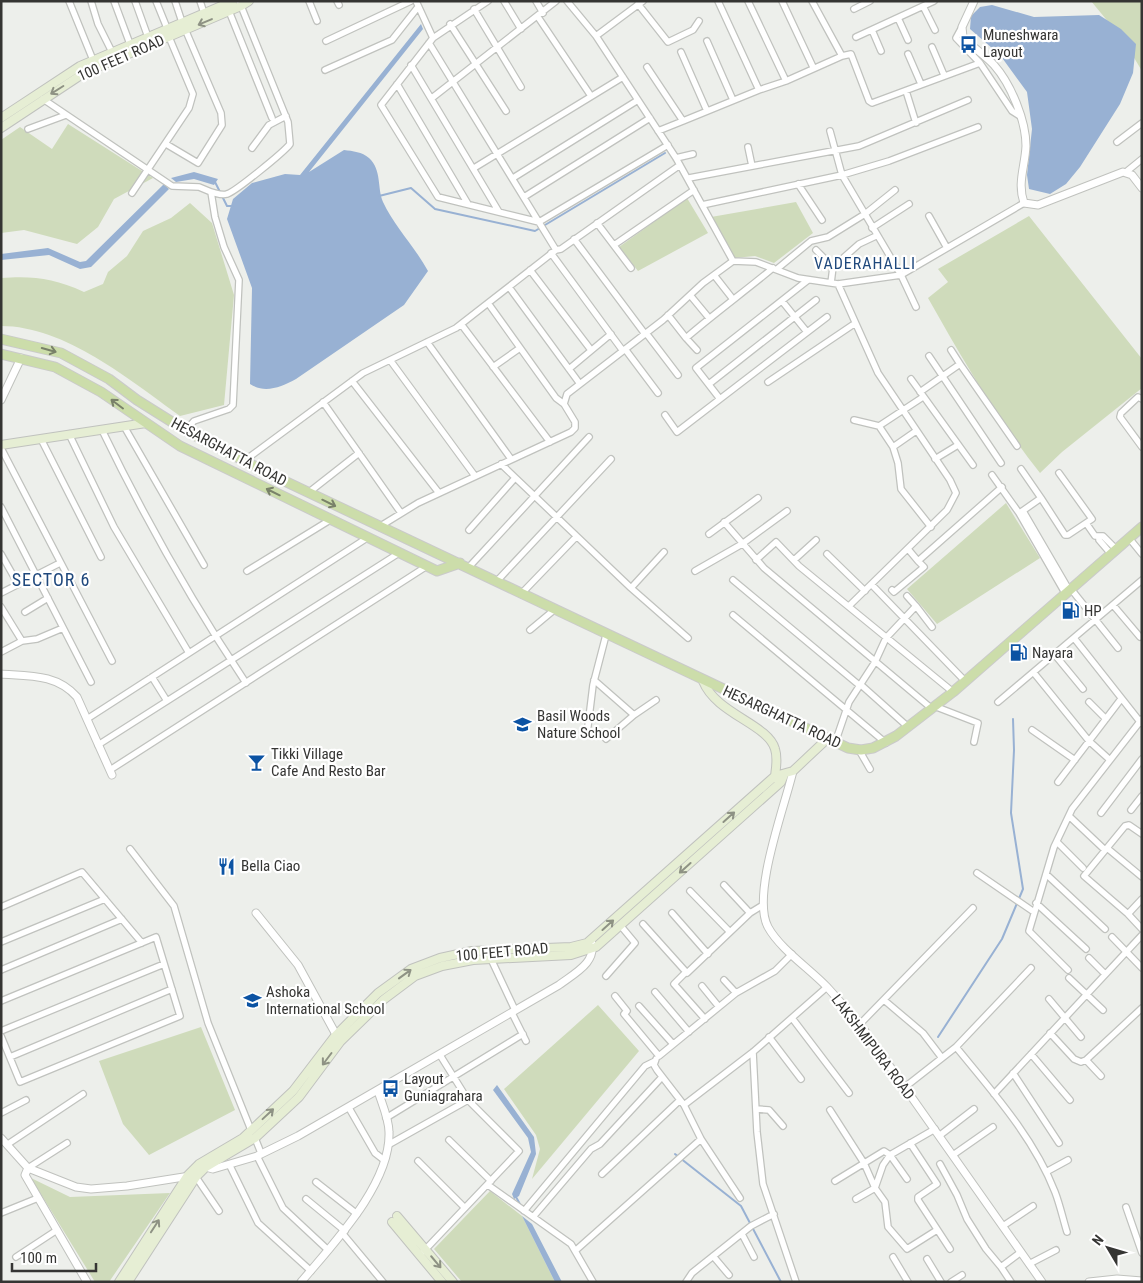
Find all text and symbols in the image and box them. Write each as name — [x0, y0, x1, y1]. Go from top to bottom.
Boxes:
one-way arrow — [197, 18, 212, 27]
place label: Muneshwara Layout — [983, 26, 1058, 61]
street label: 100 FEET ROAD — [75, 31, 167, 85]
bus stop icon: Muneshwara Layout — [959, 34, 979, 54]
one-way arrow — [51, 85, 65, 95]
district label: VADERAHALLI — [814, 254, 916, 273]
one-way arrow — [40, 345, 56, 355]
one-way arrow — [111, 398, 124, 409]
street label: HESARGHATTA ROAD — [168, 414, 290, 490]
one-way arrow — [266, 487, 281, 497]
one-way arrow — [321, 498, 336, 508]
district label: SECTOR 6 — [12, 569, 90, 590]
fuel station icon: HP — [1060, 601, 1080, 621]
place label: HP — [1084, 602, 1102, 620]
fuel station icon: Nayara — [1008, 643, 1028, 663]
place label: Nayara — [1032, 644, 1073, 662]
street label: HESARGHATTA ROAD — [720, 682, 844, 752]
place label: Basil Woods Nature School — [537, 707, 621, 742]
school or university icon: Basil Woods Nature School — [513, 715, 533, 735]
place label: Tikki Village Cafe And Resto Bar — [271, 745, 386, 780]
bar icon: Tikki Village Cafe And Resto Bar — [247, 753, 267, 773]
one-way arrow — [723, 811, 736, 822]
restaurant icon: Bella Ciao — [217, 856, 237, 876]
place label: Bella Ciao — [241, 857, 300, 875]
one-way arrow — [678, 862, 691, 874]
one-way arrow — [602, 919, 615, 931]
street label: 100 FEET ROAD — [455, 939, 549, 965]
one-way arrow — [398, 969, 412, 979]
place label: Ashoka International School — [266, 983, 385, 1018]
school or university icon: Ashoka International School — [242, 991, 262, 1011]
street label: LAKSHMIPURA ROAD — [828, 991, 918, 1103]
one-way arrow — [322, 1052, 333, 1065]
place label: Layout Guniagrahara — [404, 1070, 483, 1105]
bus stop icon: Layout Guniagrahara — [380, 1078, 400, 1098]
one-way arrow — [261, 1108, 274, 1120]
one-way arrow — [150, 1220, 160, 1234]
north arrow — [1083, 1223, 1133, 1273]
text: N — [1089, 1232, 1107, 1248]
scale bar — [12, 1240, 96, 1272]
text: 100 m — [20, 1249, 57, 1267]
one-way arrow — [430, 1255, 441, 1268]

